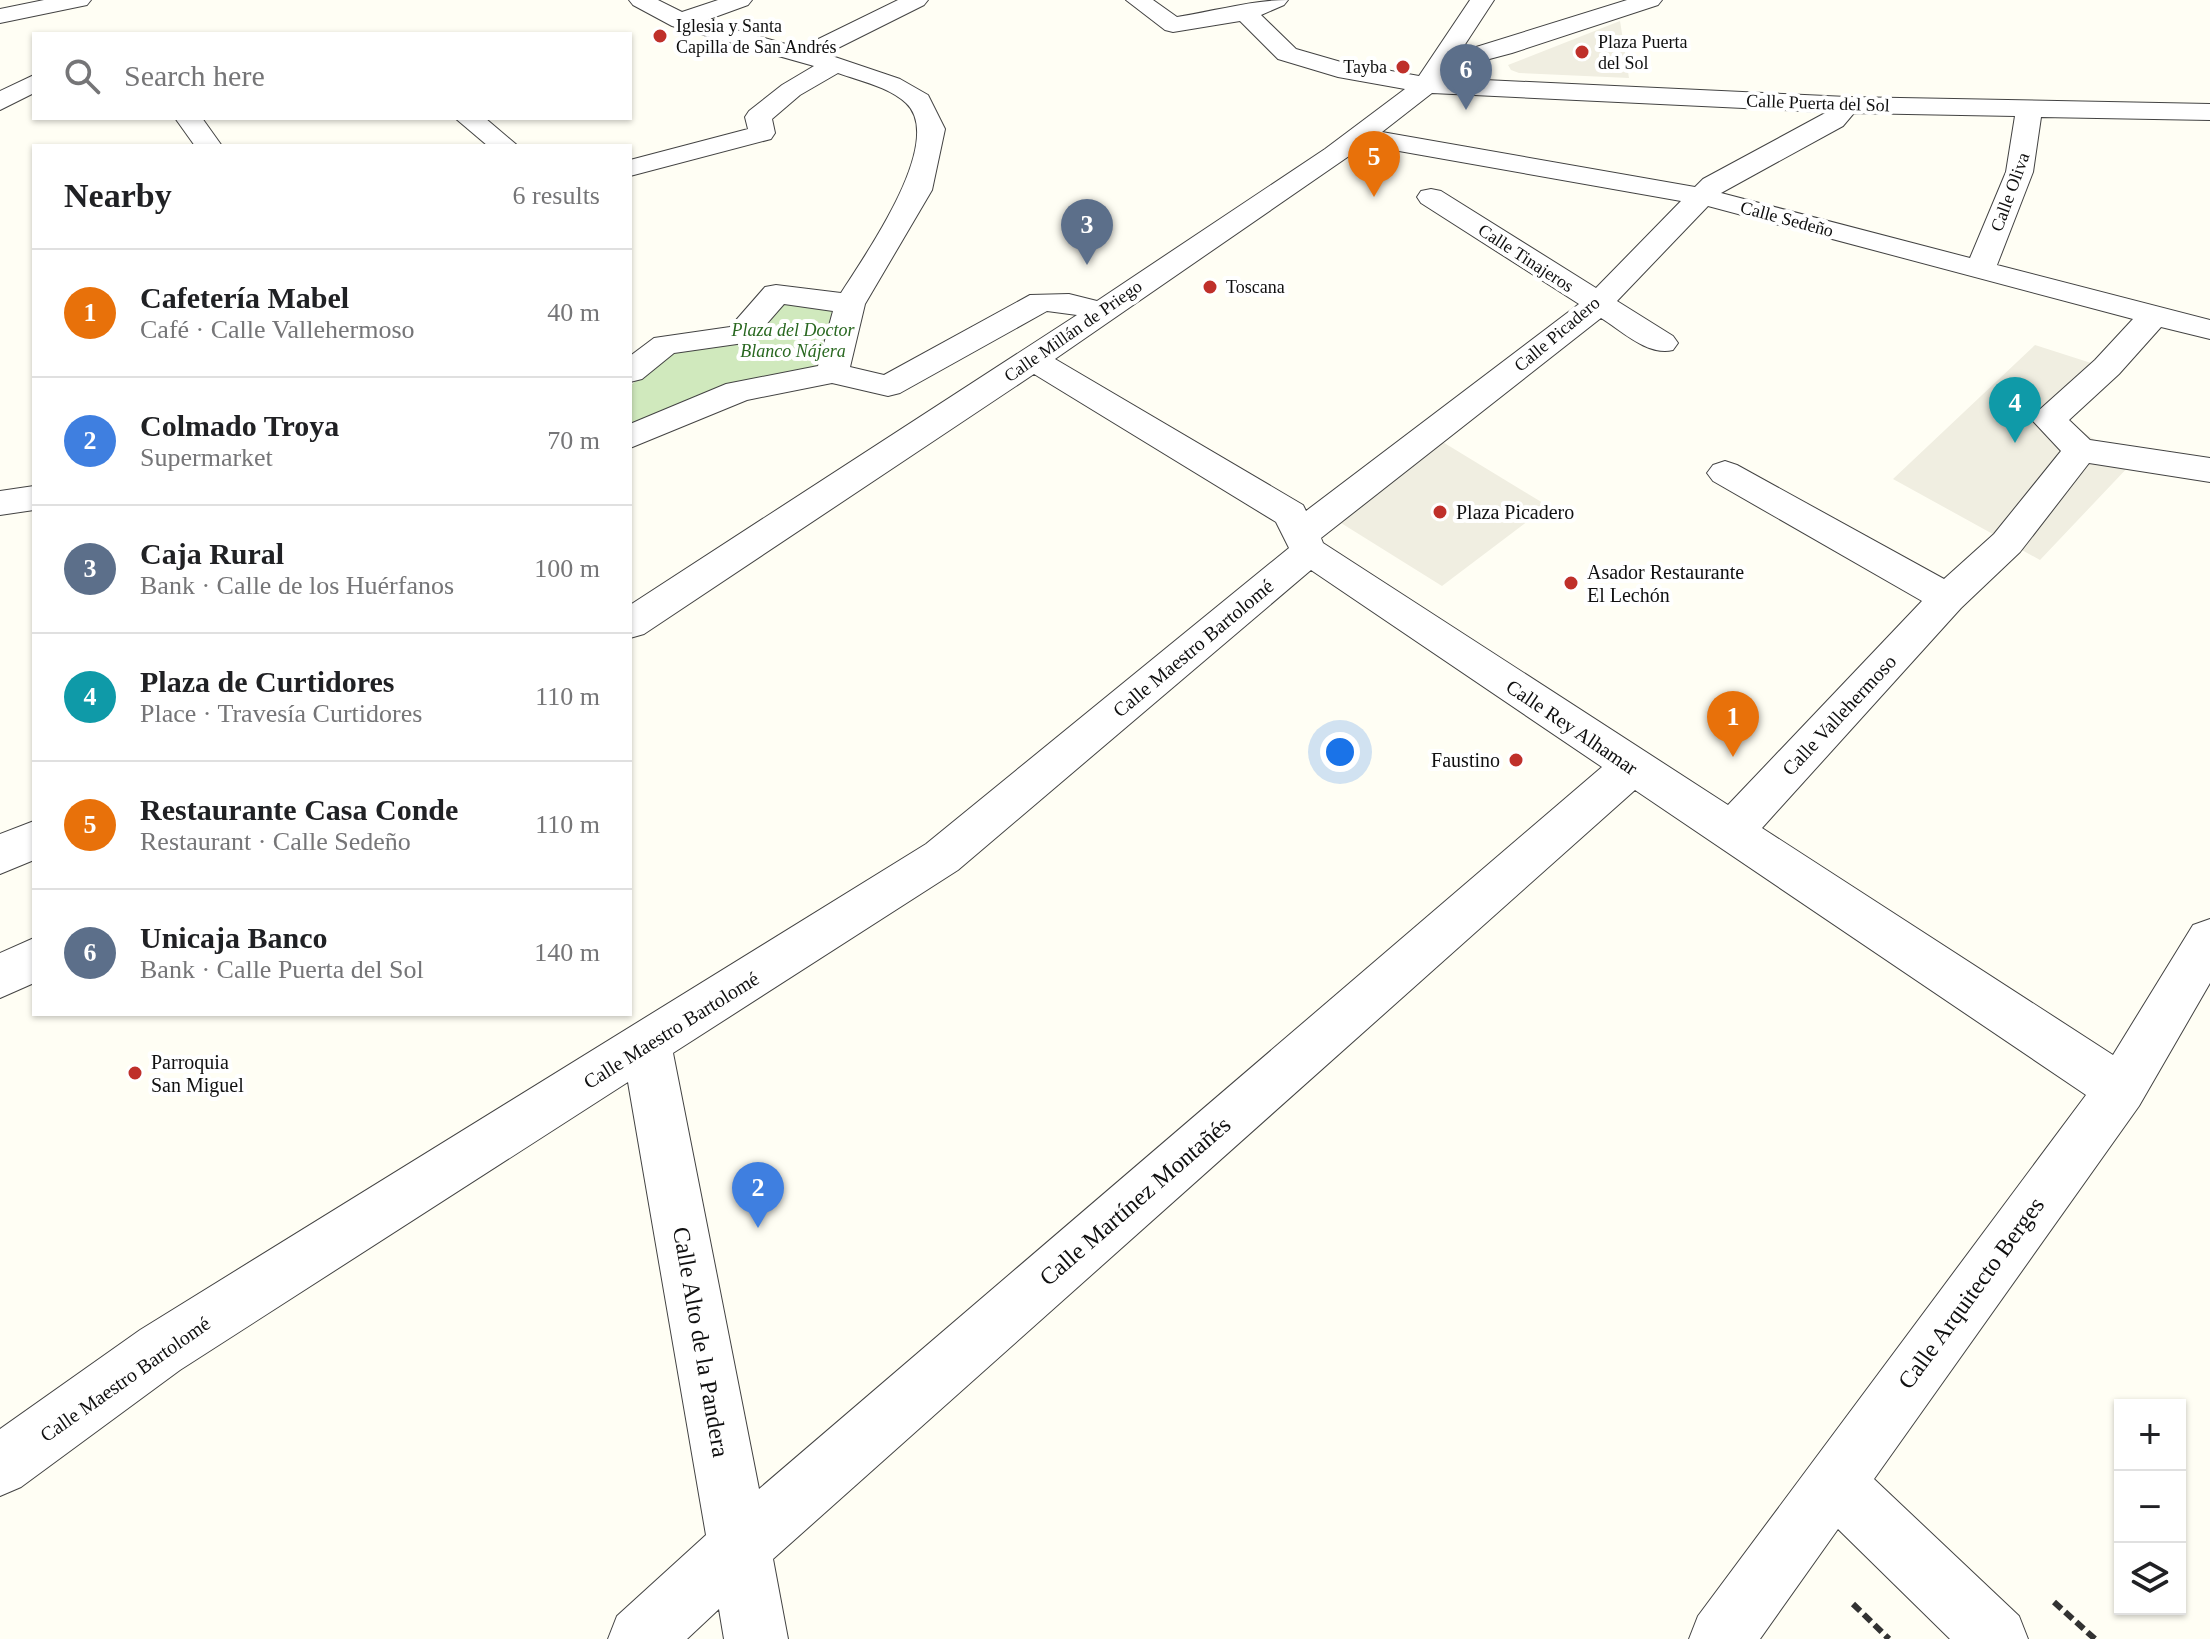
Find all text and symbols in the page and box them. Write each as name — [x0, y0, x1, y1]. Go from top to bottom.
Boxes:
place label: Iglesia y Santa Capilla de San Andrés — [676, 16, 836, 57]
marker: Iglesia y Santa Capilla de San Andrés — [651, 27, 669, 45]
search box — [32, 32, 632, 120]
place label: Plaza Puerta del Sol — [1598, 32, 1687, 73]
marker: Plaza Puerta del Sol — [1573, 43, 1591, 61]
pin: 6 — [1440, 44, 1492, 110]
icon: search — [60, 54, 104, 98]
place label: Tayba — [1343, 57, 1387, 77]
marker: Tayba — [1394, 58, 1412, 76]
text: Search here — [124, 59, 265, 92]
street label: Calle Puerta del Sol — [1746, 91, 1890, 115]
pin: 5 — [1348, 131, 1400, 197]
street label: Calle Oliva — [1986, 150, 2034, 234]
text: Nearby — [64, 177, 172, 214]
text: 6 results — [513, 181, 600, 210]
street label: Calle Sedeño — [1738, 197, 1836, 241]
pin: 3 — [1061, 199, 1113, 265]
street label: Calle Tinajeros — [1475, 220, 1577, 296]
street label: Calle Millán de Priego — [1000, 276, 1146, 386]
place label: Toscana — [1226, 277, 1285, 297]
marker: Toscana — [1201, 278, 1219, 296]
text: Cafetería Mabel — [140, 281, 349, 314]
street label: Calle Picadero — [1510, 292, 1604, 376]
text: 1 — [84, 298, 97, 327]
text: 40 m — [547, 298, 600, 327]
text: Café · Calle Vallehermoso — [140, 315, 415, 344]
park label: Plaza del Doctor Blanco Nájera — [731, 320, 855, 361]
pin: 4 — [1989, 377, 2041, 443]
text: Colmado Troya — [140, 409, 339, 442]
text: 2 — [84, 426, 97, 455]
text: 70 m — [547, 426, 600, 455]
text: Supermarket — [140, 443, 273, 472]
place label: Plaza Picadero — [1456, 501, 1574, 523]
marker: Plaza Picadero — [1431, 503, 1449, 521]
text: Caja Rural — [140, 537, 284, 570]
text: 3 — [84, 554, 97, 583]
text: 100 m — [534, 554, 600, 583]
place label: Asador Restaurante El Lechón — [1587, 561, 1744, 606]
text: Bank · Calle de los Huérfanos — [140, 571, 454, 600]
marker: Asador Restaurante El Lechón — [1562, 574, 1580, 592]
street label: Calle Maestro Bartolomé — [1108, 575, 1278, 721]
street label: Calle Vallehermoso — [1777, 650, 1901, 780]
text: Plaza de Curtidores — [140, 665, 394, 698]
street label: Calle Rey Alhamar — [1502, 675, 1642, 780]
text: 4 — [84, 682, 97, 711]
text: 110 m — [535, 682, 600, 711]
pin: 1 — [1707, 691, 1759, 757]
text: Place · Travesía Curtidores — [140, 699, 422, 728]
your location — [1320, 732, 1360, 772]
place label: Faustino — [1431, 749, 1500, 771]
marker: Faustino — [1507, 751, 1525, 769]
text: Restaurante Casa Conde — [140, 793, 458, 826]
text: 5 — [84, 810, 97, 839]
text: 110 m — [535, 810, 600, 839]
text: Restaurant · Calle Sedeño — [140, 827, 411, 856]
text: Unicaja Banco — [140, 921, 328, 954]
text: 6 — [84, 938, 97, 967]
text: 140 m — [534, 938, 600, 967]
text: Bank · Calle Puerta del Sol — [140, 955, 424, 984]
street label: Calle Maestro Bartolomé — [579, 967, 763, 1093]
place label: Parroquia San Miguel — [151, 1051, 244, 1097]
marker: Parroquia San Miguel — [126, 1064, 144, 1082]
street label: Calle Martínez Montañés — [1034, 1111, 1236, 1291]
pin: 2 — [732, 1162, 784, 1228]
street label: Calle Arquitecto Berges — [1893, 1192, 2049, 1394]
street label: Calle Alto de la Pandera — [668, 1225, 734, 1459]
street label: Calle Maestro Bartolomé — [36, 1312, 214, 1446]
map controls — [2114, 1399, 2186, 1615]
button: + — [2114, 1399, 2186, 1471]
button: − — [2114, 1471, 2186, 1543]
button: layers — [2114, 1543, 2186, 1615]

